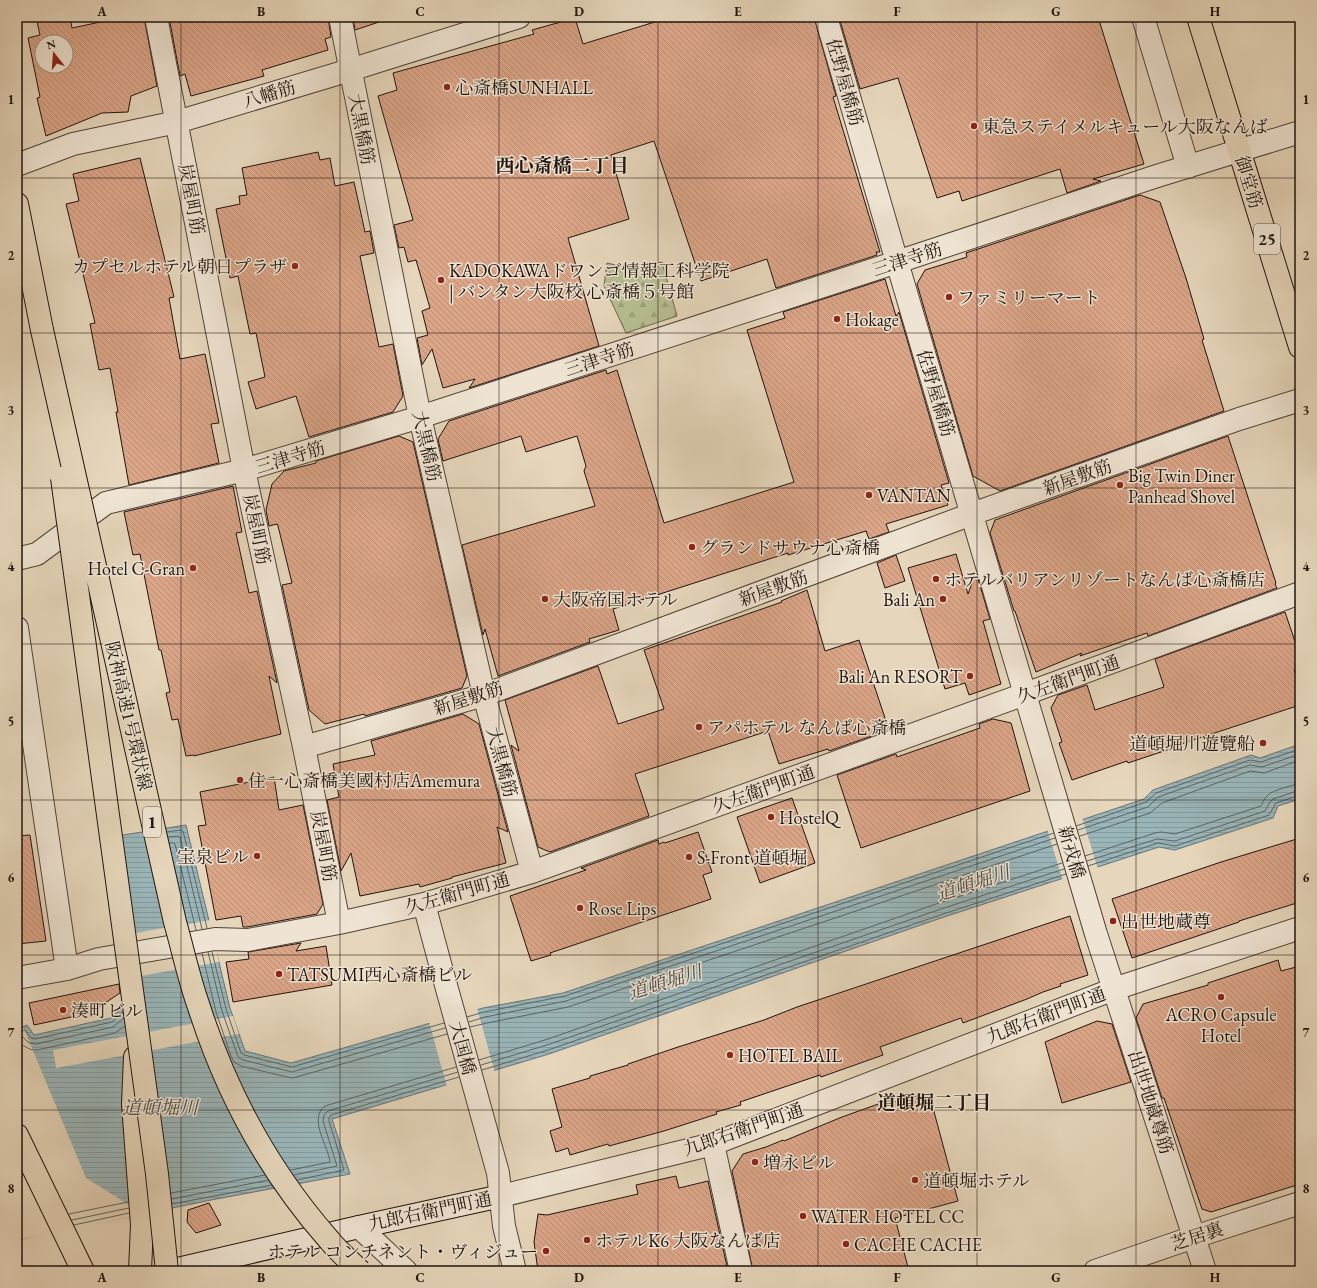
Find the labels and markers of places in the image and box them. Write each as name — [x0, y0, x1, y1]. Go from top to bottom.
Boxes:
place label: 心斎橋SUNHALL — [455, 76, 593, 99]
marker: 心斎橋SUNHALL — [442, 82, 452, 92]
place label: 東急ステイメルキュール大阪なんば — [982, 115, 1268, 138]
marker: 東急ステイメルキュール大阪なんば — [969, 121, 979, 131]
place label: カプセルホテル朝日プラザ — [72, 255, 287, 278]
place label: KADOKAWAドワンゴ情報工科学院 | バンタン大阪校 心斎橋５号館 — [449, 259, 730, 304]
marker: カプセルホテル朝日プラザ — [290, 261, 300, 271]
marker: KADOKAWAドワンゴ情報工科学院 | バンタン大阪校 心斎橋５号館 — [436, 275, 446, 285]
place label: ファミリーマート — [957, 286, 1101, 309]
marker: ファミリーマート — [944, 292, 954, 302]
place label: Hokage — [845, 308, 899, 331]
marker: Hokage — [832, 314, 842, 324]
place label: Big Twin Diner Panhead Shovel — [1128, 464, 1235, 508]
marker: Big Twin Diner Panhead Shovel — [1115, 480, 1125, 490]
place label: VANTAN — [877, 484, 951, 507]
marker: VANTAN — [864, 490, 874, 500]
place label: グランドサウナ心斎橋 — [700, 536, 880, 559]
marker: グランドサウナ心斎橋 — [687, 542, 697, 552]
place label: Hotel C-Gran — [87, 557, 185, 580]
marker: Hotel C-Gran — [188, 563, 198, 573]
place label: ホテルバリアンリゾートなんば心斎橋店 — [944, 568, 1265, 591]
marker: ホテルバリアンリゾートなんば心斎橋店 — [931, 574, 941, 584]
place label: 大阪帝国ホテル — [553, 588, 678, 611]
place label: Bali An — [883, 588, 935, 611]
marker: 大阪帝国ホテル — [540, 594, 550, 604]
marker: Bali An — [938, 594, 948, 604]
place label: Bali An RESORT — [838, 665, 963, 688]
marker: Bali An RESORT — [965, 671, 975, 681]
place label: アパホテル なんば心斎橋 — [707, 716, 906, 739]
marker: アパホテル なんば心斎橋 — [694, 722, 704, 732]
place label: 道頓堀川遊覽船 — [1129, 732, 1255, 755]
marker: 道頓堀川遊覽船 — [1258, 738, 1268, 748]
place label: 住一心斎橋美國村店Amemura — [248, 769, 481, 792]
marker: 住一心斎橋美國村店Amemura — [235, 775, 245, 785]
place label: HostelQ — [779, 806, 841, 829]
marker: HostelQ — [766, 812, 776, 822]
place label: 宝泉ビル — [177, 845, 249, 868]
place label: S-Front 道頓堀 — [697, 846, 807, 869]
marker: 宝泉ビル — [252, 851, 262, 861]
marker: S-Front 道頓堀 — [684, 852, 694, 862]
place label: Rose Lips — [588, 897, 656, 920]
marker: Rose Lips — [575, 903, 585, 913]
place label: 出世地蔵尊 — [1121, 910, 1211, 933]
marker: 出世地蔵尊 — [1108, 916, 1118, 926]
place label: TATSUMI西心斎橋ビル — [287, 963, 472, 986]
marker: TATSUMI西心斎橋ビル — [274, 969, 284, 979]
marker: ACRO Capsule Hotel — [1216, 992, 1226, 1002]
place label: 湊町ビル — [71, 999, 143, 1022]
place label: ACRO Capsule Hotel — [1165, 1003, 1276, 1047]
marker: 湊町ビル — [58, 1005, 68, 1015]
place label: HOTEL BAIL — [738, 1044, 842, 1067]
marker: HOTEL BAIL — [725, 1050, 735, 1060]
place label: 増永ビル — [763, 1151, 835, 1174]
marker: 増永ビル — [750, 1157, 760, 1167]
place label: 道頓堀ホテル — [923, 1169, 1030, 1192]
marker: 道頓堀ホテル — [910, 1175, 920, 1185]
place label: WATER HOTEL CC — [811, 1205, 964, 1228]
marker: WATER HOTEL CC — [798, 1211, 808, 1221]
place label: ホテルK6 大阪なんば店 — [595, 1229, 781, 1252]
place label: CACHE CACHE — [854, 1233, 982, 1256]
marker: ホテルK6 大阪なんば店 — [582, 1235, 592, 1245]
marker: CACHE CACHE — [841, 1239, 851, 1249]
place label: ホテル コンチネント・ヴィジュー — [267, 1240, 538, 1263]
marker: ホテル コンチネント・ヴィジュー — [541, 1246, 551, 1256]

